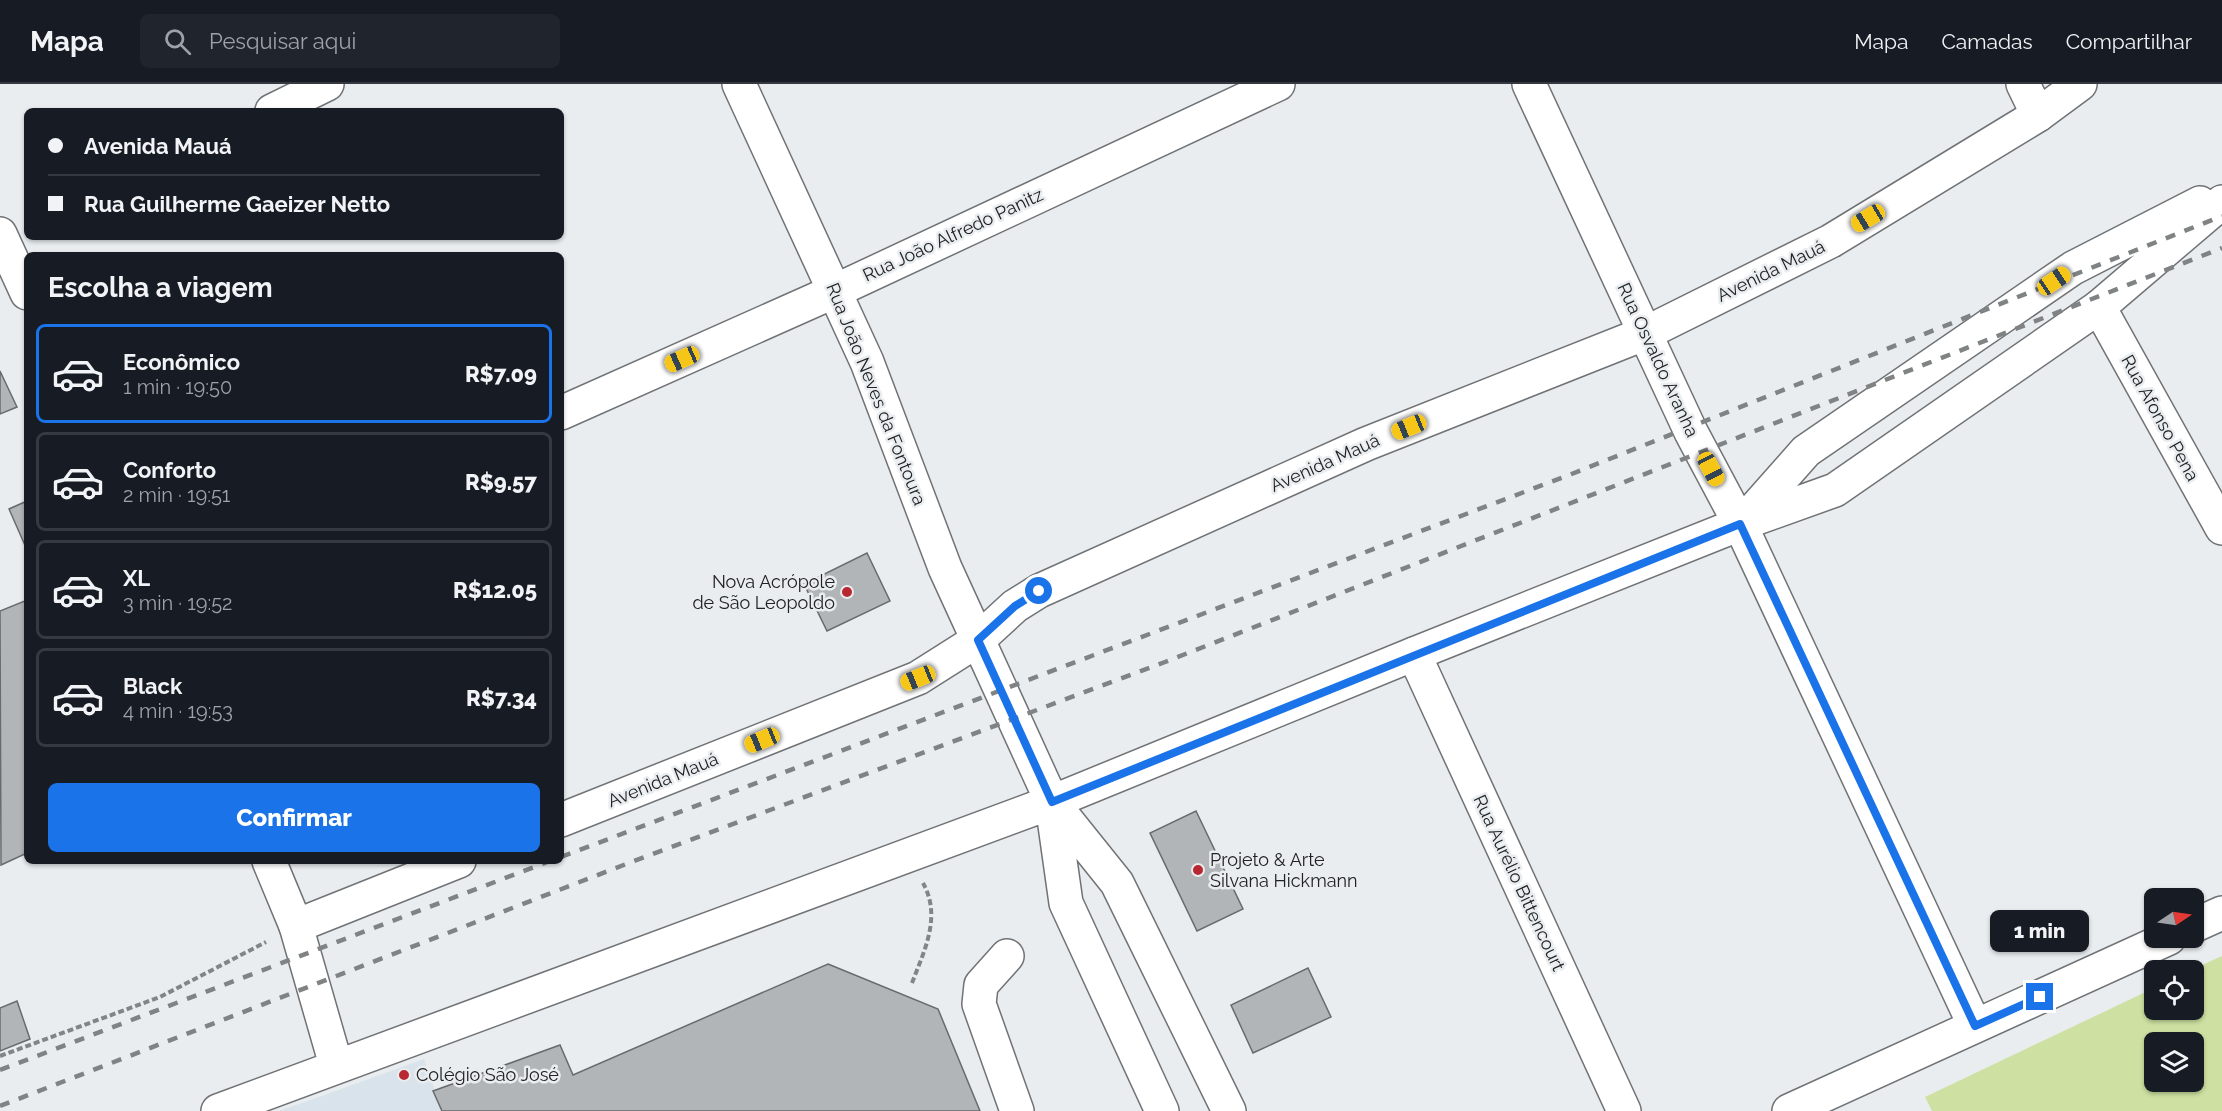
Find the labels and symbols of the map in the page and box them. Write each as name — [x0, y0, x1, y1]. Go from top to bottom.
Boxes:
street label: Rua João Alfredo Panitz — [859, 183, 1046, 286]
car — [1848, 201, 1888, 235]
street label: Avenida Mauá — [1713, 235, 1828, 306]
car — [2034, 263, 2074, 299]
street label: Rua Osvaldo Aranha — [1613, 279, 1703, 440]
street label: Rua João Neves da Fontoura — [822, 280, 931, 508]
car — [662, 343, 702, 375]
street label: Rua Afonso Pena — [2117, 351, 2204, 484]
car — [1389, 412, 1429, 442]
street label: Avenida Mauá — [1267, 429, 1383, 496]
car — [1695, 449, 1727, 489]
place label: Nova Acrópole de São Leopoldo — [692, 571, 835, 613]
route start — [1025, 577, 1052, 604]
marker: Nova Acrópole de São Leopoldo — [840, 585, 854, 599]
car — [898, 663, 938, 693]
car — [742, 725, 782, 755]
street label: Avenida Mauá — [604, 748, 721, 811]
street label: Rua Aurélio Bittencourt — [1469, 791, 1570, 974]
place label: Projeto & Arte Silvana Hickmann — [1210, 849, 1357, 891]
marker: Projeto & Arte Silvana Hickmann — [1191, 863, 1205, 877]
north arrow — [2144, 888, 2204, 948]
callout: 1 min — [1990, 910, 2090, 952]
route end — [2026, 983, 2053, 1010]
place label: Colégio São José — [416, 1064, 559, 1085]
marker: Colégio São José — [397, 1068, 411, 1082]

